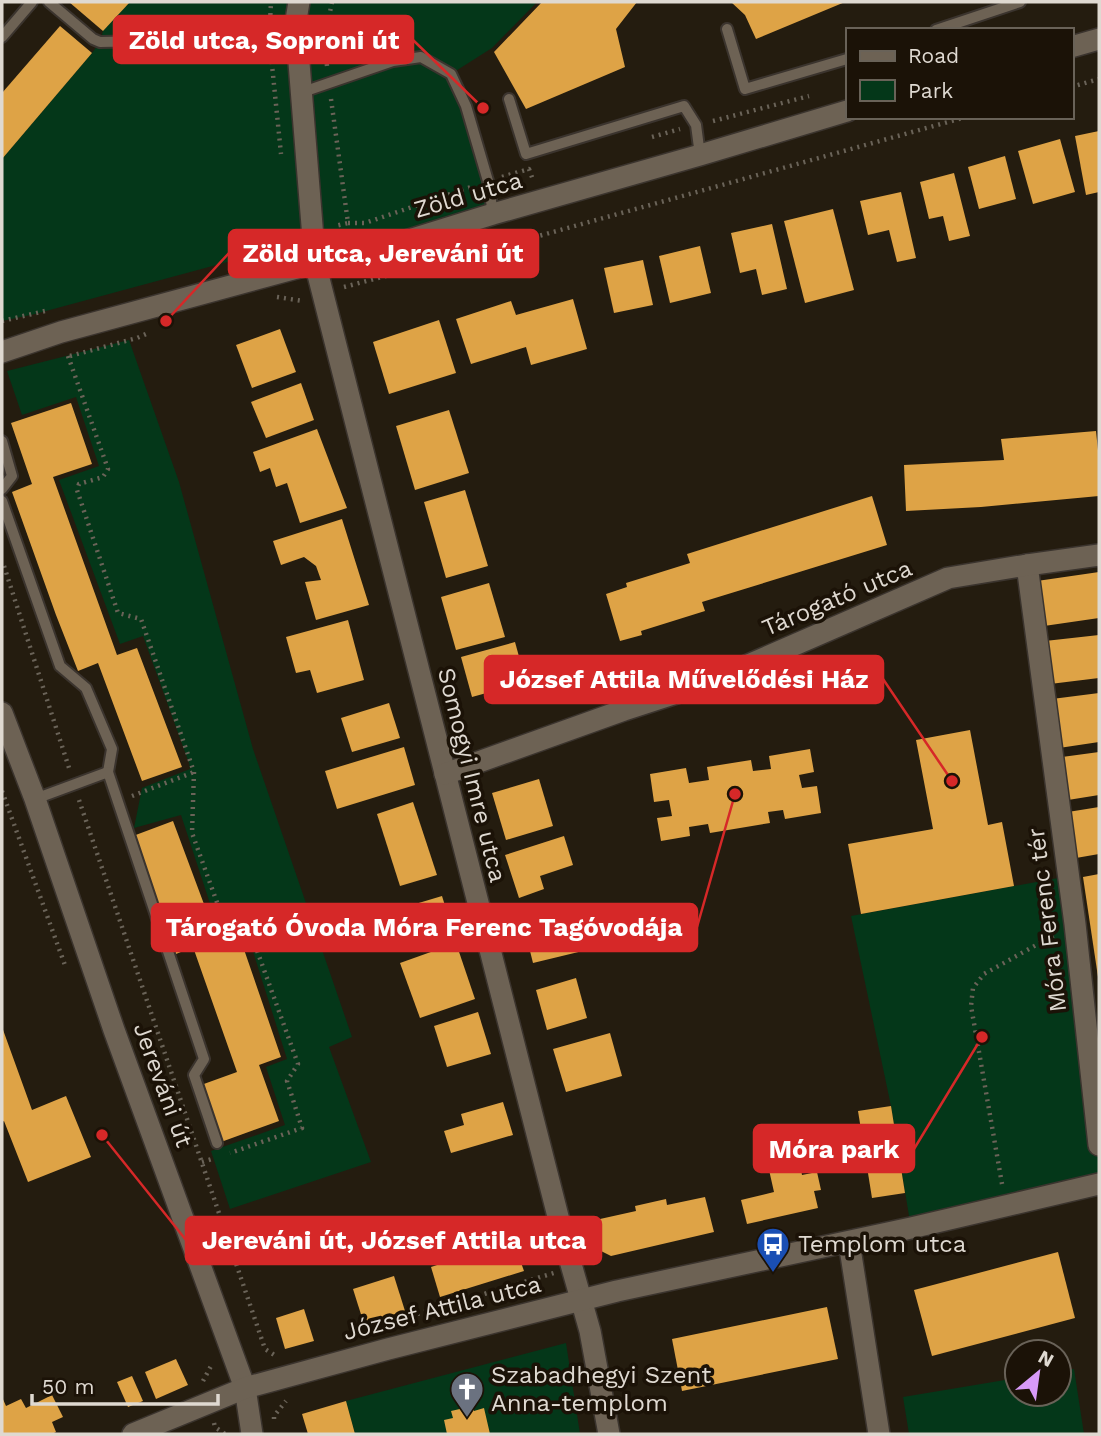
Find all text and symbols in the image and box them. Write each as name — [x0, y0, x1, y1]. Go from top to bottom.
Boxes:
callout: Zöld utca, Soproni út — [114, 16, 413, 63]
text: Zöld utca, Soproni út — [129, 25, 400, 55]
legend — [846, 28, 1073, 119]
text: Road — [908, 43, 959, 68]
text: Park — [908, 78, 953, 103]
street label: Zöld utca — [411, 166, 525, 224]
callout: Zöld utca, Jereváni út — [229, 230, 538, 277]
text: Zöld utca, Jereváni út — [243, 238, 524, 268]
street label: Tárogató utca — [758, 554, 916, 642]
callout: József Attila Művelődési Ház — [485, 656, 883, 703]
text: József Attila Művelődési Ház — [499, 664, 869, 694]
street label: Somogyi Imre utca — [432, 665, 512, 885]
street label: Móra Ferenc tér — [1022, 826, 1072, 1014]
callout: Tárogató Óvoda Móra Ferenc Tagóvodája — [152, 904, 697, 951]
text: Tárogató Óvoda Móra Ferenc Tagóvodája — [166, 912, 682, 942]
street label: Jereváni út — [128, 1019, 198, 1151]
callout: Móra park — [754, 1125, 914, 1172]
text: Móra park — [768, 1134, 900, 1164]
callout: Jereváni út, József Attila utca — [186, 1217, 601, 1264]
text: Jereváni út, József Attila utca — [202, 1225, 586, 1255]
bus stop icon: Templom utca — [754, 1225, 792, 1274]
place label: Templom utca — [798, 1230, 966, 1258]
street label: József Attila utca — [340, 1270, 544, 1346]
north arrow — [1003, 1338, 1073, 1408]
text: N — [1034, 1345, 1058, 1372]
place label: Szabadhegyi Szent Anna-templom — [491, 1361, 711, 1417]
scale bar — [32, 1362, 217, 1406]
church icon: Szabadhegyi Szent Anna-templom — [448, 1370, 486, 1419]
text: 50 m — [42, 1374, 94, 1399]

